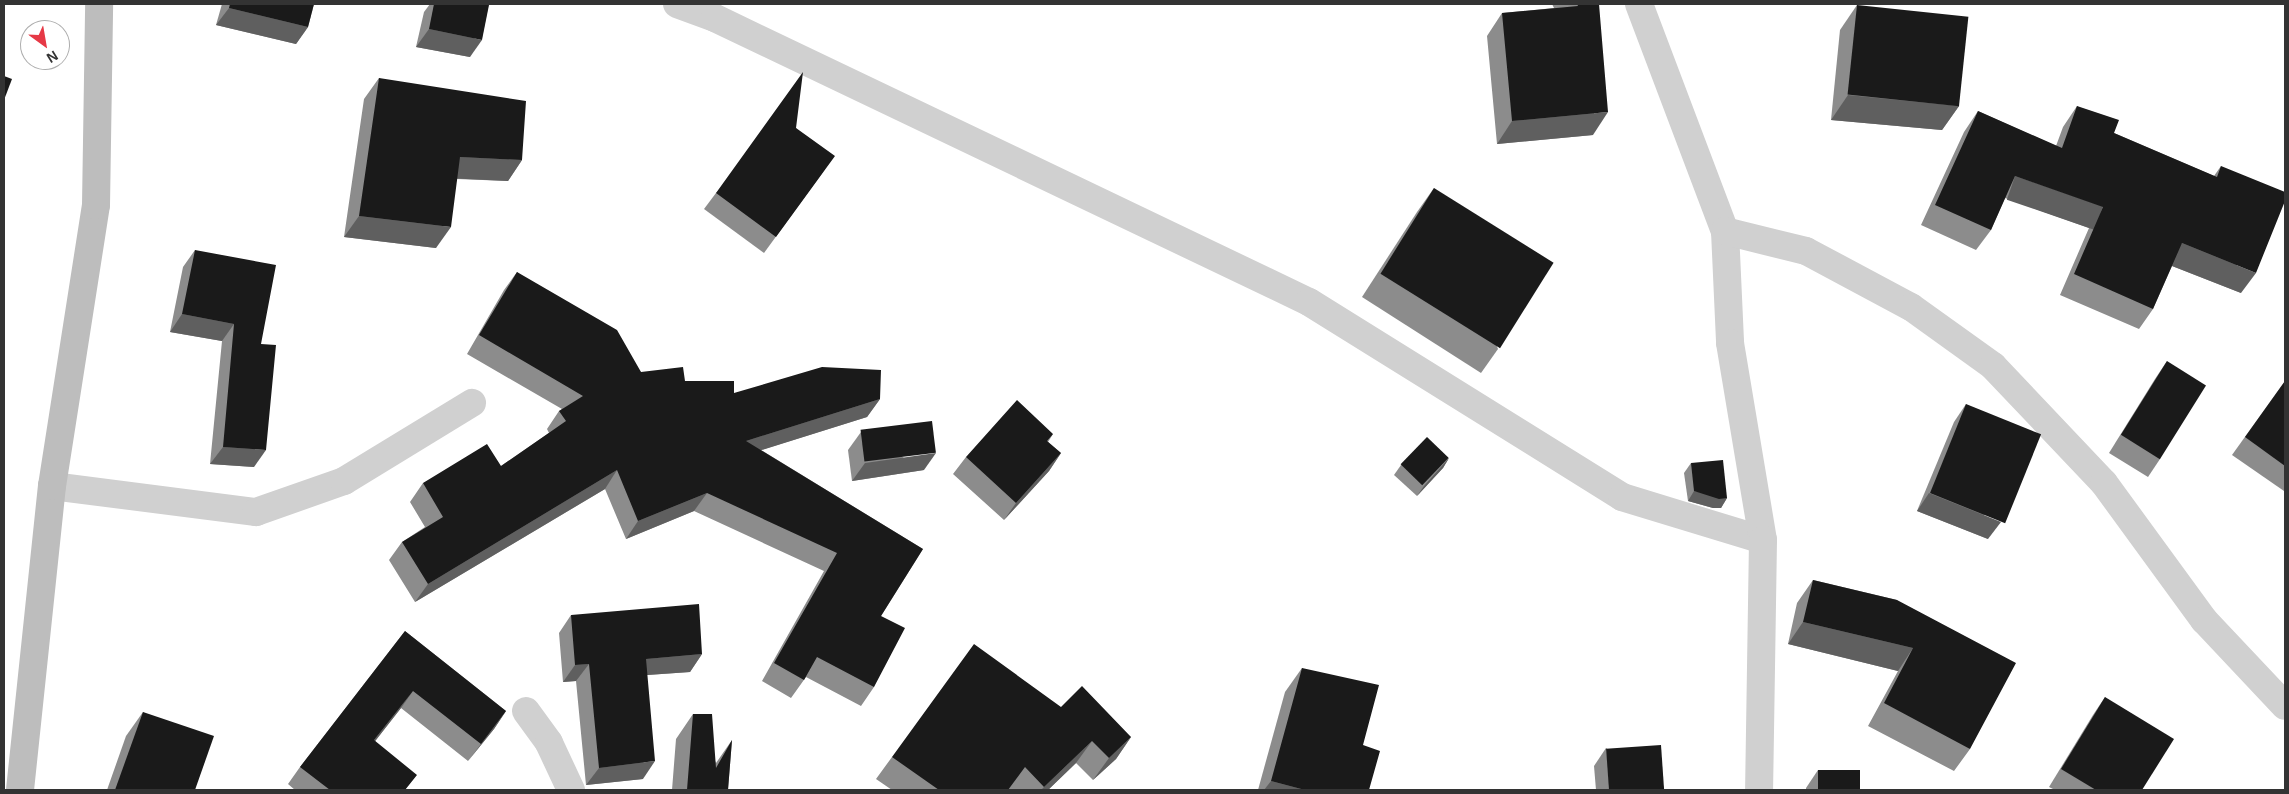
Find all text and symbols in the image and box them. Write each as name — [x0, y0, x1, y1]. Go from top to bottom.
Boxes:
north arrow — [20, 20, 70, 70]
text: N — [44, 47, 61, 66]

